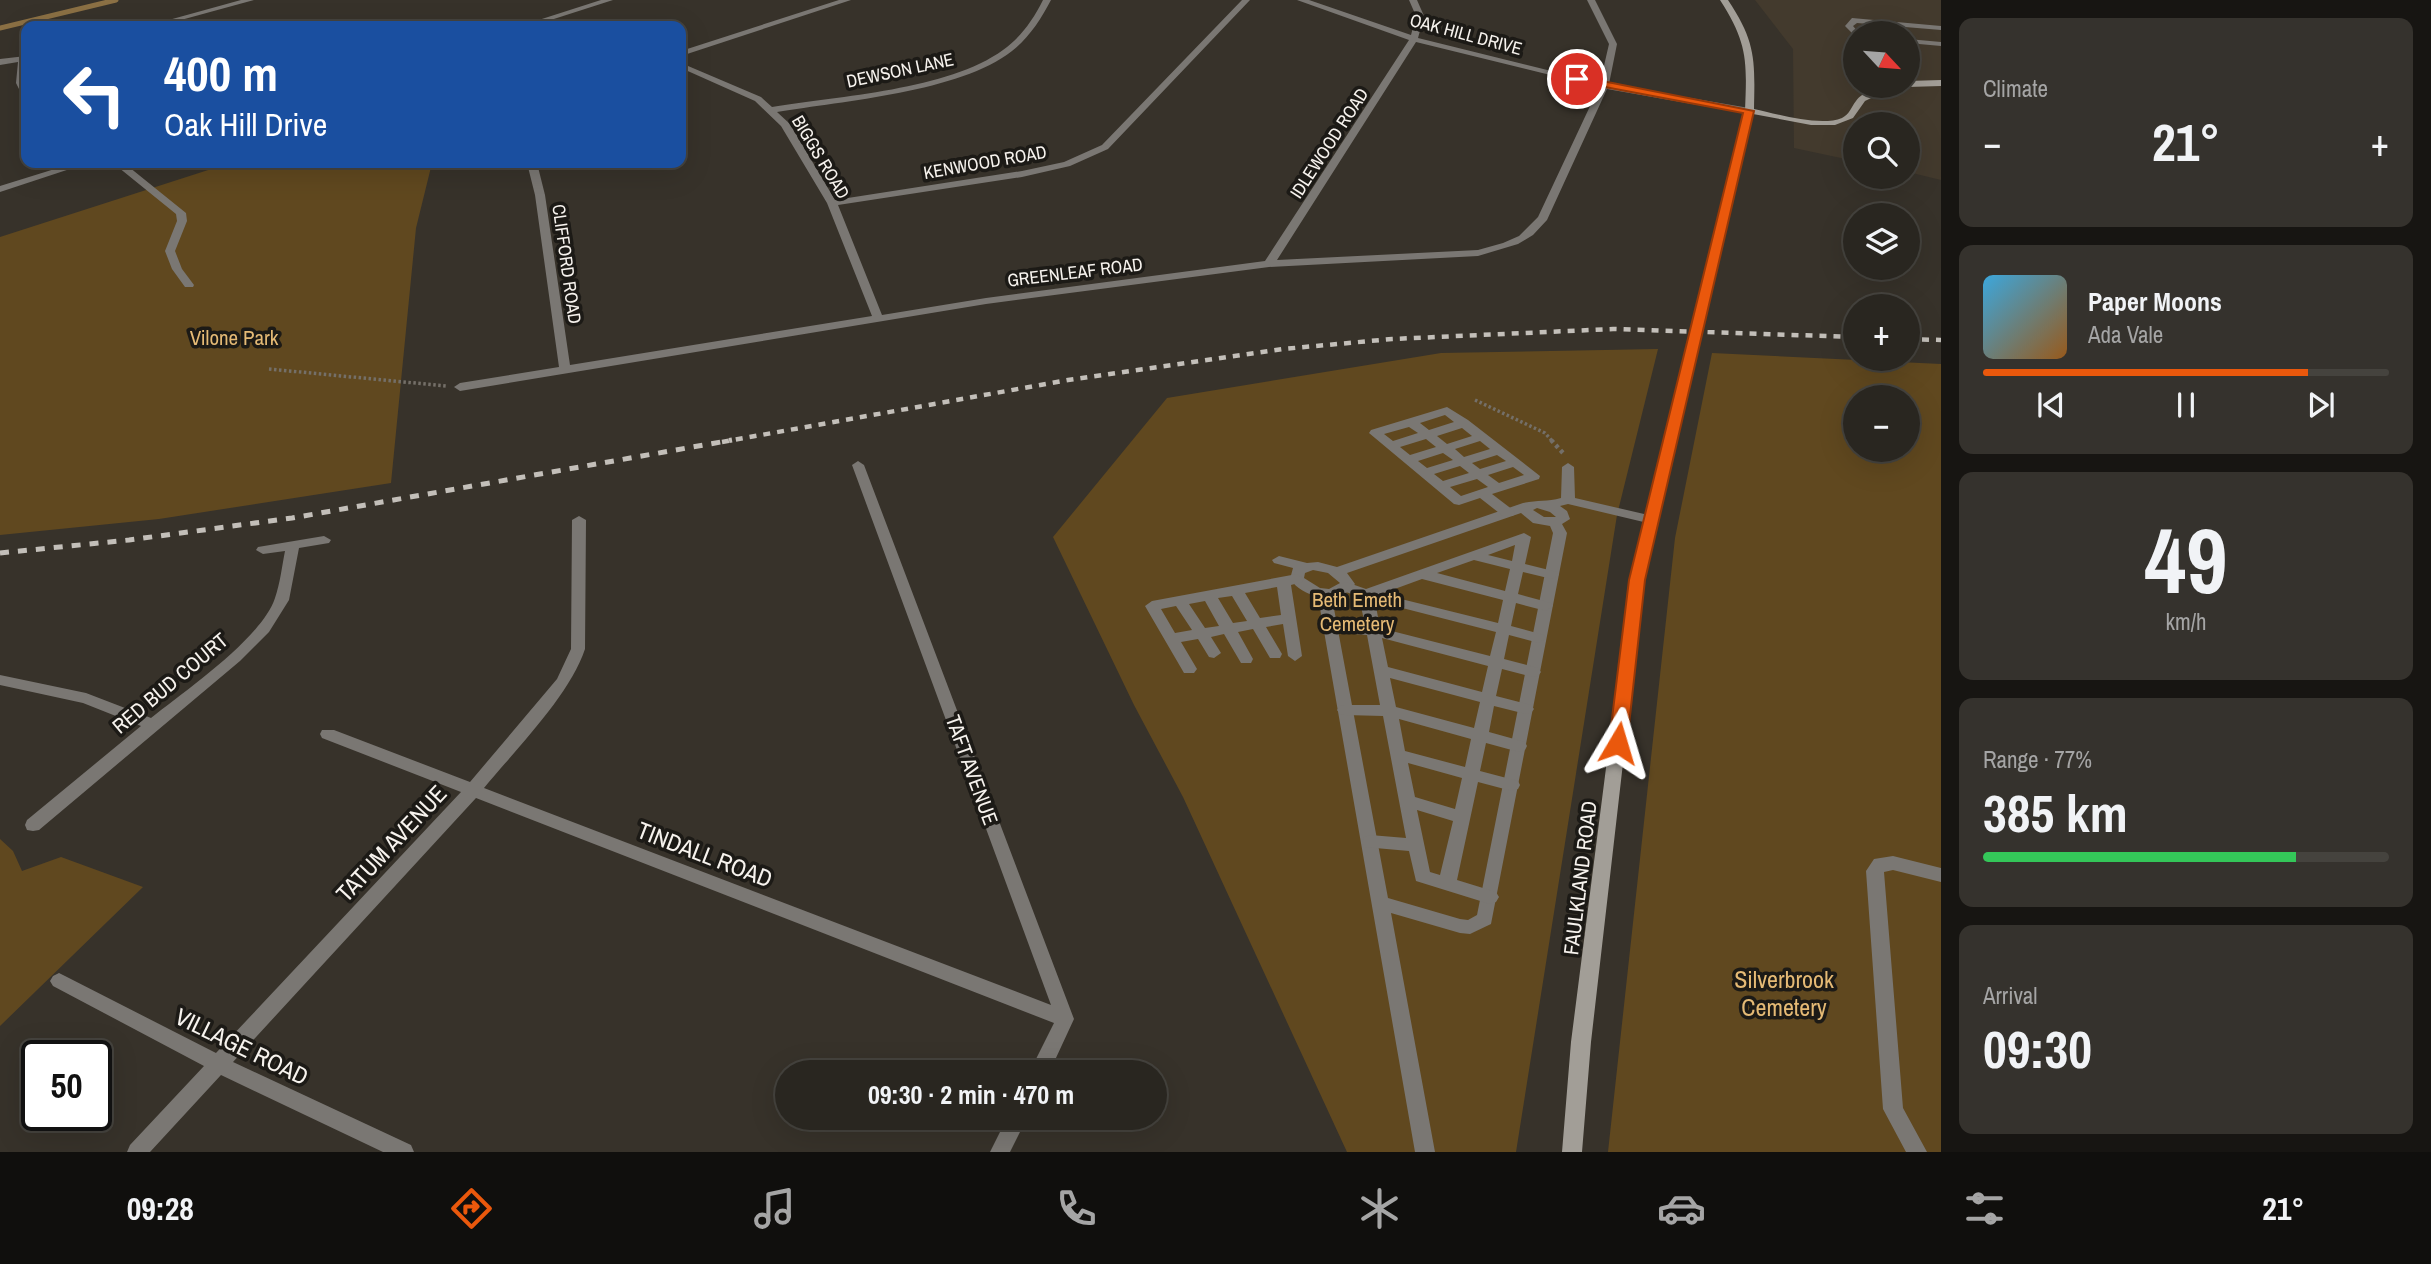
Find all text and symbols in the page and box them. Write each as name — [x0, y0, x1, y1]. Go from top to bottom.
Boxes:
street label: OAK HILL DRIVE — [1407, 7, 1525, 61]
north arrow — [1843, 21, 1920, 98]
map controls — [1843, 21, 1920, 462]
text: 400 m — [164, 40, 278, 106]
street label: DEWSON LANE — [844, 46, 956, 94]
icon: left — [49, 49, 140, 140]
pin — [1547, 49, 1607, 109]
icon: arrive — [1558, 60, 1596, 98]
text: Climate — [1983, 73, 2048, 104]
street label: IDLEWOOD ROAD — [1284, 83, 1374, 203]
text: Oak Hill Drive — [164, 103, 327, 146]
text: 21° — [2152, 107, 2220, 177]
street label: BIGGS ROAD — [786, 110, 856, 204]
button: search — [1843, 112, 1920, 189]
text: − — [1983, 117, 2001, 168]
text: + — [2371, 117, 2389, 168]
street label: KENWOOD ROAD — [921, 139, 1049, 185]
street label: CLIFFORD ROAD — [546, 203, 588, 325]
button: layers — [1843, 203, 1920, 280]
street label: GREENLEAF ROAD — [1006, 251, 1144, 293]
text: Paper Moons — [2088, 284, 2222, 319]
button: + — [1843, 294, 1920, 371]
text: Ada Vale — [2088, 319, 2163, 350]
park label: Vilone Park — [190, 323, 279, 352]
button: − — [1843, 385, 1920, 462]
icon: previous — [2032, 386, 2070, 424]
icon: pause — [2167, 386, 2205, 424]
icon: next — [2302, 386, 2340, 424]
text: 49 — [2145, 499, 2228, 621]
park label: Beth Emeth Cemetery — [1312, 585, 1402, 638]
text: km/h — [2166, 606, 2206, 637]
street label: RED BUD COURT — [106, 626, 235, 740]
position arrow — [1581, 706, 1655, 780]
street label: TAFT AVENUE — [939, 711, 1005, 829]
text: Range · 77% — [1983, 744, 2092, 775]
street label: TATUM AVENUE — [329, 778, 453, 908]
text: 385 km — [1983, 778, 2128, 848]
street label: FAULKLAND ROAD — [1556, 799, 1604, 957]
street label: TINDALL ROAD — [633, 814, 777, 894]
park label: Silverbrook Cemetery — [1734, 963, 1834, 1023]
text: Arrival — [1983, 980, 2038, 1011]
street label: VILLAGE ROAD — [170, 1000, 314, 1092]
text: 09:30 — [1983, 1014, 2092, 1084]
speed limit sign: 50 — [21, 1040, 112, 1131]
text: 09:30 · 2 min · 470 m — [868, 1077, 1074, 1112]
icon: directions — [447, 1184, 496, 1233]
icon: music — [750, 1184, 799, 1233]
icon: phone — [1052, 1184, 1101, 1233]
icon: climate — [1355, 1184, 1404, 1233]
icon: car — [1657, 1184, 1706, 1233]
icon: filters — [1960, 1184, 2009, 1233]
text: 09:28 — [127, 1187, 194, 1230]
text: 21° — [2262, 1187, 2304, 1230]

